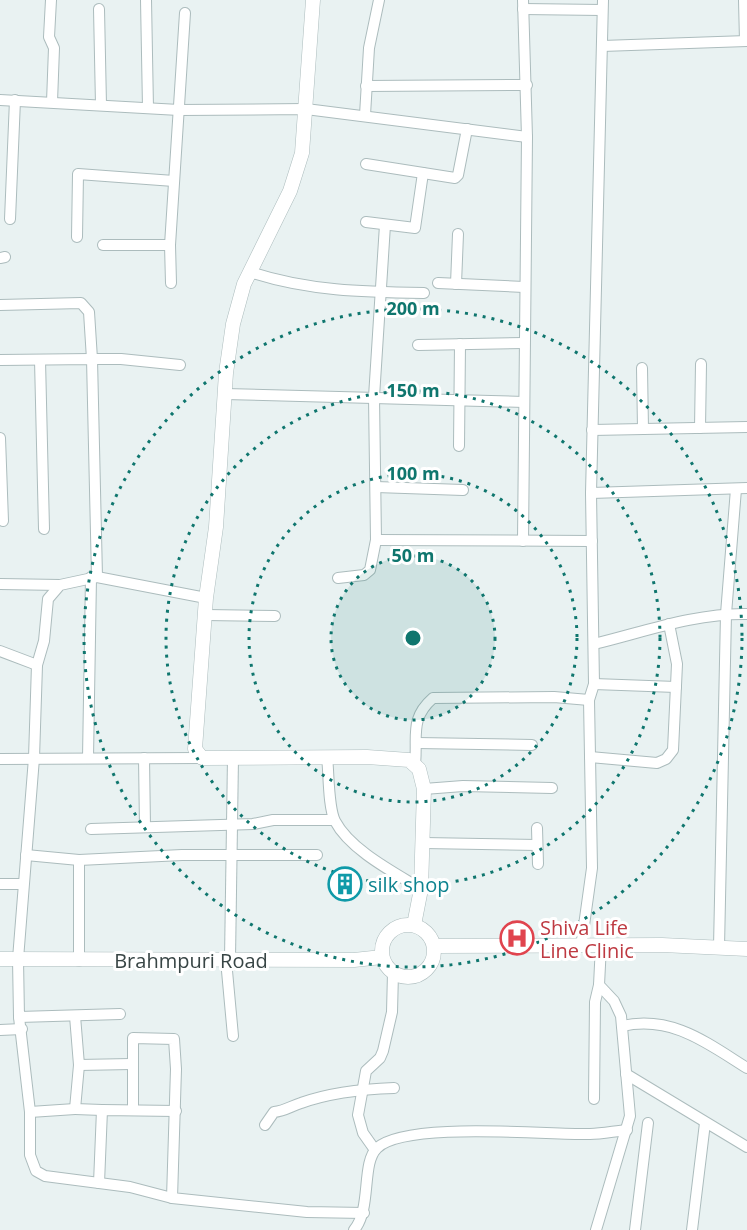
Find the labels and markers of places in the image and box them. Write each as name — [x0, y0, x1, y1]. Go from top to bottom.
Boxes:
centre of rings — [403, 628, 423, 648]
building icon: silk shop — [327, 866, 363, 902]
place label: silk shop — [368, 871, 449, 898]
place label: Shiva Life Line Clinic — [540, 914, 634, 964]
hospital icon: Shiva Life Line Clinic — [499, 920, 535, 956]

